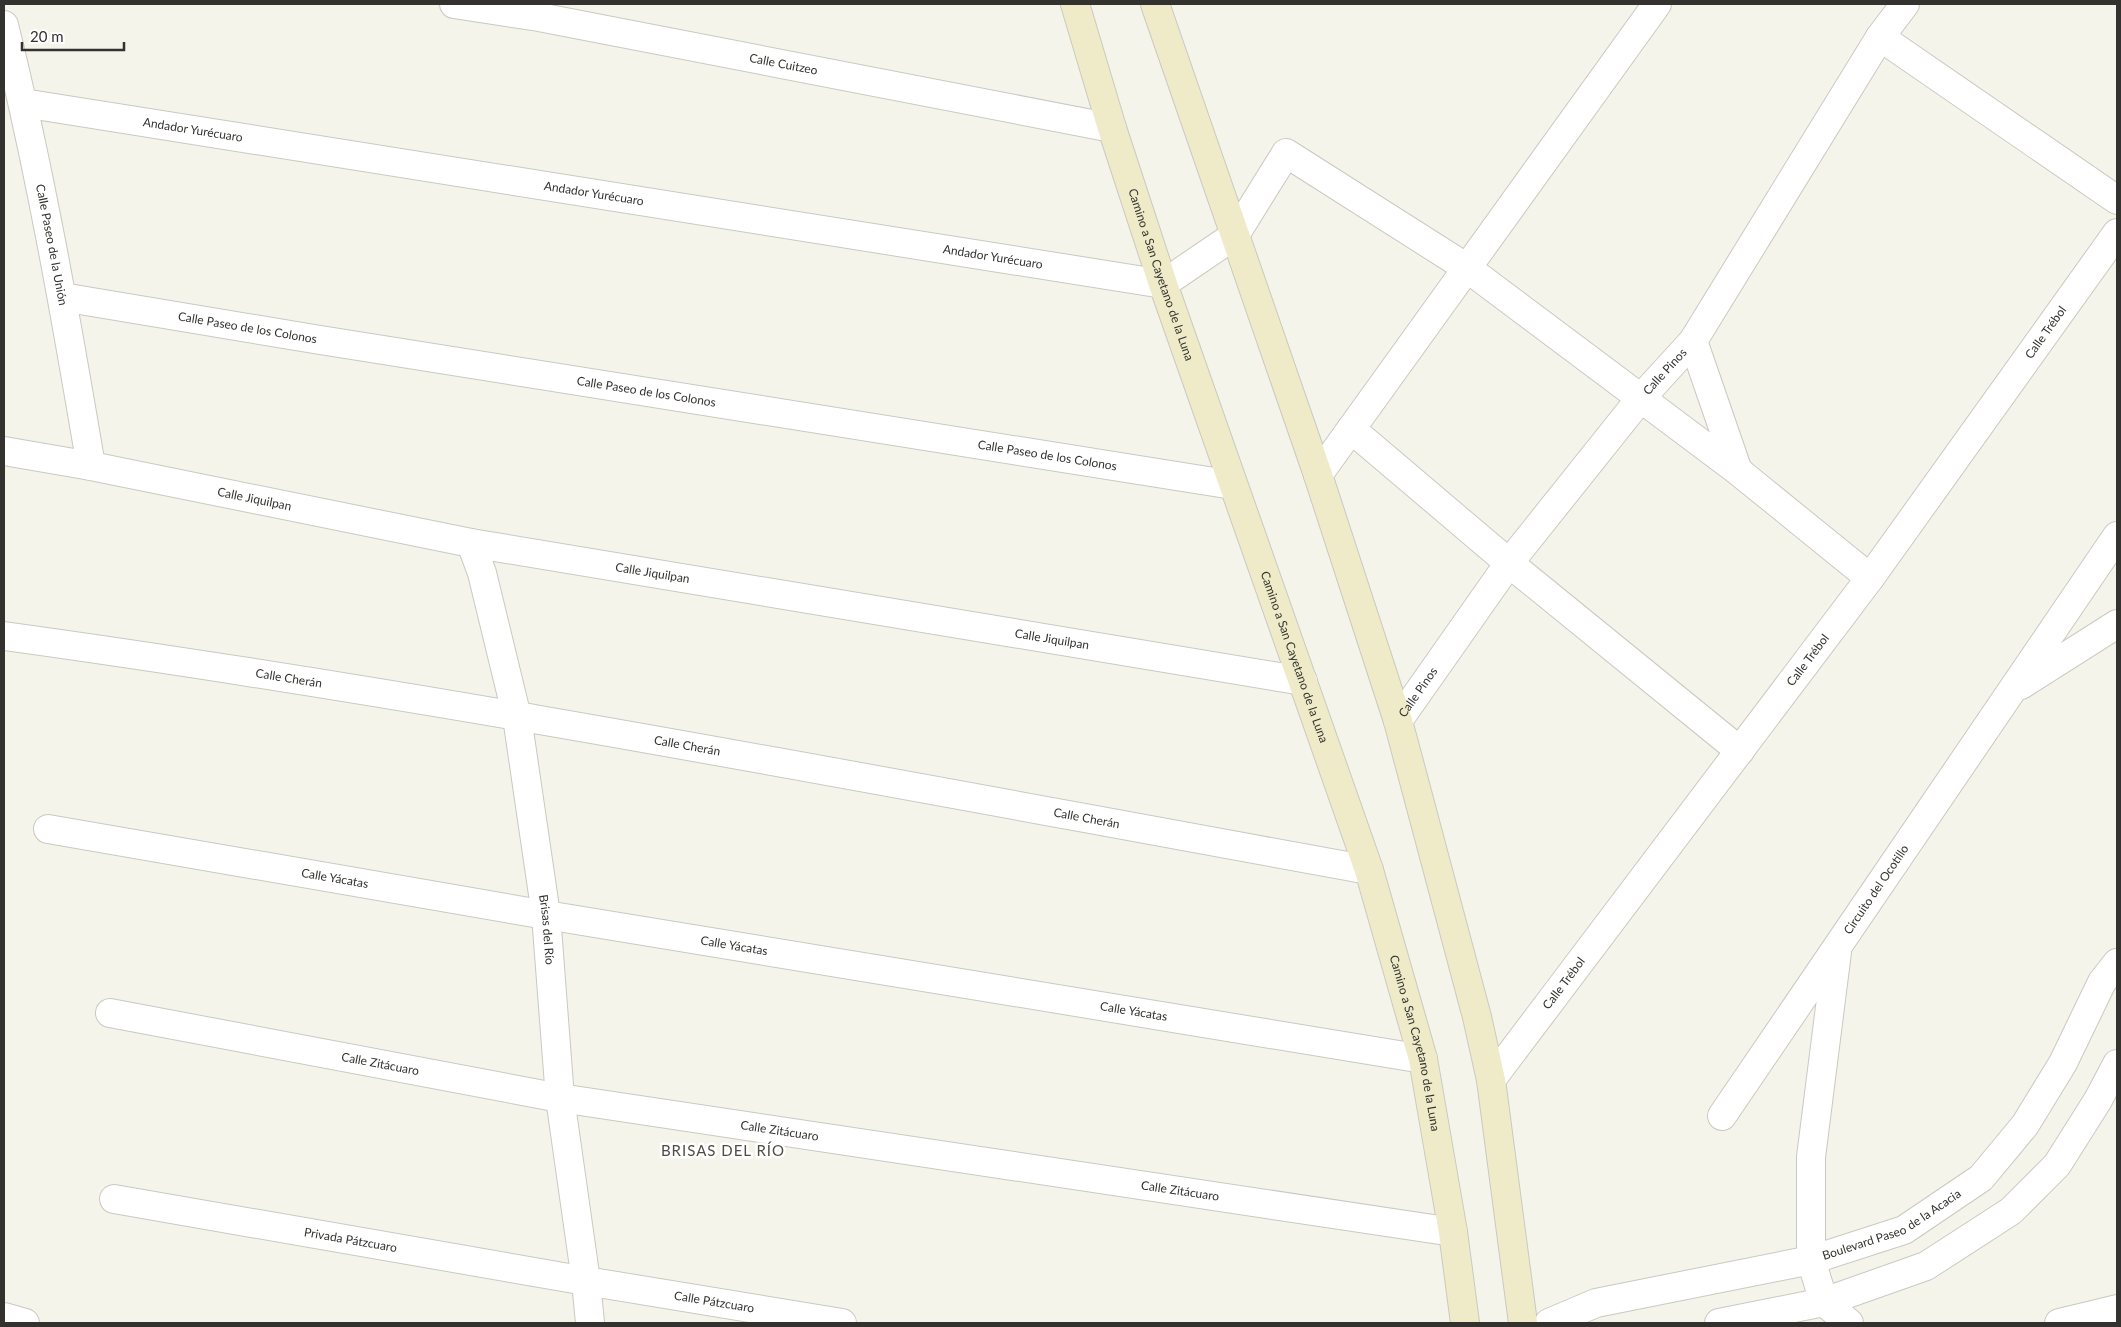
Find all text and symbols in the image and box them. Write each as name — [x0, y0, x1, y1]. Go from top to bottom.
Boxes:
scale bar — [22, 20, 125, 52]
text: 20 m — [30, 27, 64, 45]
street label: Calle Cuitzeo — [748, 50, 819, 78]
street label: Andador Yurécuaro — [142, 114, 244, 145]
street label: Andador Yurécuaro — [543, 178, 645, 208]
street label: Calle Paseo de la Unión — [33, 183, 71, 307]
street label: Camino a San Cayetano de la Luna — [1125, 186, 1197, 363]
street label: Andador Yurécuaro — [942, 241, 1044, 272]
street label: Calle Trébol — [2021, 303, 2069, 361]
street label: Calle Paseo de los Colonos — [177, 308, 318, 346]
street label: Calle Pinos — [1640, 345, 1690, 398]
street label: Calle Paseo de los Colonos — [576, 373, 717, 410]
street label: Calle Paseo de los Colonos — [977, 437, 1118, 473]
street label: Calle Jiquilpan — [216, 484, 293, 513]
street label: Calle Jiquilpan — [614, 559, 691, 586]
street label: Camino a San Cayetano de la Luna — [1258, 569, 1332, 745]
street label: Calle Jiquilpan — [1014, 625, 1090, 652]
street label: Calle Trébol — [1783, 631, 1832, 689]
street label: Calle Pinos — [1395, 664, 1440, 720]
street label: Calle Cherán — [255, 665, 323, 691]
street label: Calle Cherán — [653, 732, 722, 759]
street label: Calle Cherán — [1052, 804, 1121, 831]
street label: Circuito del Ocotillo — [1840, 841, 1912, 937]
street label: Calle Yácatas — [300, 865, 370, 891]
street label: Brisas del Río — [536, 894, 558, 966]
street label: Calle Yácatas — [699, 932, 769, 958]
street label: Camino a San Cayetano de la Luna — [1387, 953, 1443, 1132]
street label: Calle Trébol — [1539, 954, 1588, 1012]
street label: Calle Yácatas — [1099, 998, 1169, 1024]
street label: Calle Zitácuaro — [340, 1049, 421, 1078]
street label: Calle Zitácuaro — [740, 1117, 820, 1144]
district label: BRISAS DEL RÍO — [661, 1141, 785, 1159]
street label: Calle Zitácuaro — [1140, 1177, 1220, 1204]
street label: Boulevard Paseo de la Acacia — [1820, 1186, 1964, 1263]
street label: Privada Pátzcuaro — [303, 1224, 398, 1255]
street label: Calle Pátzcuaro — [673, 1288, 756, 1316]

